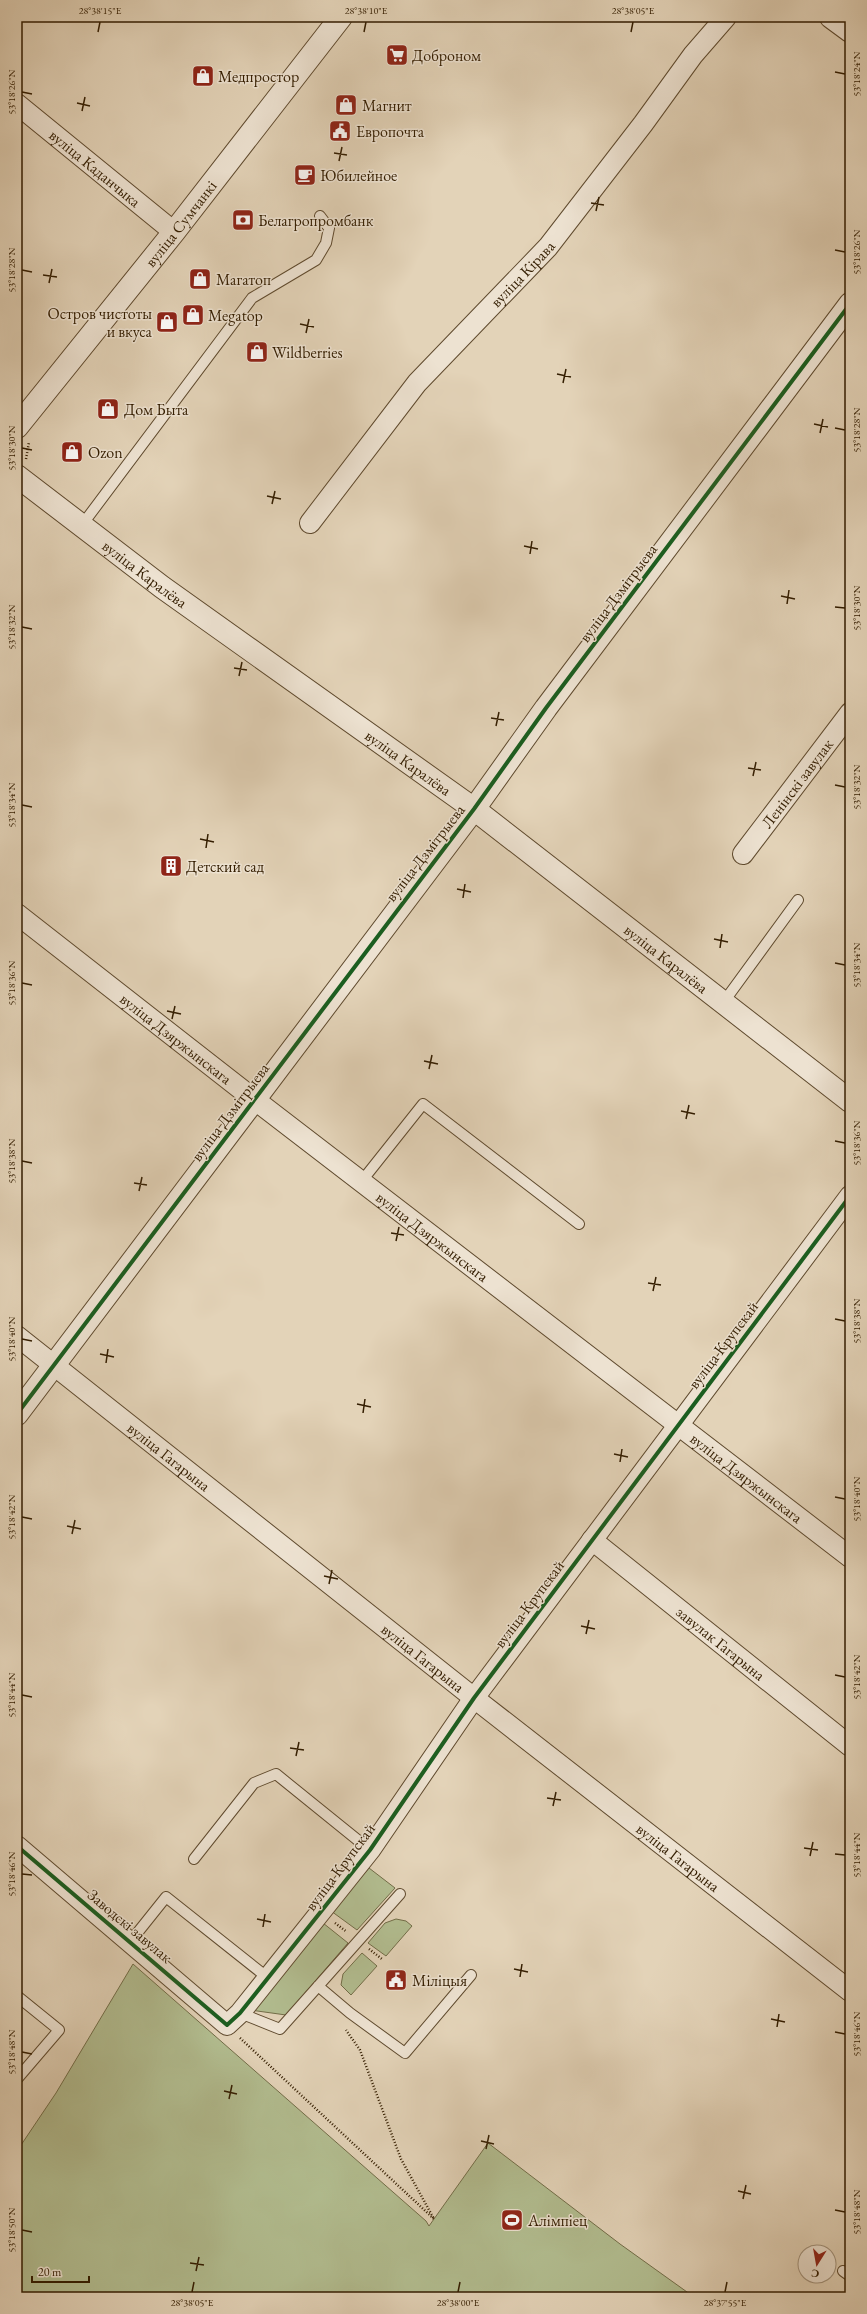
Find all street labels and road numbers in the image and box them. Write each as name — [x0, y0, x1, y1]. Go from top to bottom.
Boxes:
street label: вуліца Каданчыка — [45, 124, 146, 212]
street label: вуліца Сумчанкі — [140, 176, 221, 271]
street label: вуліца Кірава — [485, 236, 560, 311]
street label: вуліца Каралёва — [98, 535, 192, 613]
street label: вуліца Дзмітрыева — [574, 539, 662, 646]
street label: вуліца Каралёва — [361, 724, 456, 801]
street label: Ленінскі завулак — [756, 734, 838, 832]
street label: вуліца Дзмітрыева — [380, 800, 470, 906]
street label: вуліца Каралёва — [620, 919, 713, 998]
street label: вуліца Дзяржынскага — [116, 988, 237, 1089]
street label: вуліца Дзмітрыева — [186, 1058, 274, 1165]
street label: вуліца Дзяржынскага — [372, 1187, 494, 1287]
street label: вуліца Крупскай — [683, 1296, 763, 1393]
street label: вуліца Гагарына — [123, 1417, 215, 1496]
street label: вуліца Дзяржынскага — [686, 1428, 808, 1528]
street label: вуліца Крупскай — [489, 1555, 569, 1652]
street label: завулак Гагарына — [672, 1601, 770, 1685]
street label: вуліца Гагарына — [377, 1618, 469, 1697]
street label: вуліца Крупскай — [300, 1818, 380, 1915]
street label: вуліца Гагарына — [632, 1818, 725, 1897]
street label: Заводскі завулак — [83, 1884, 177, 1968]

